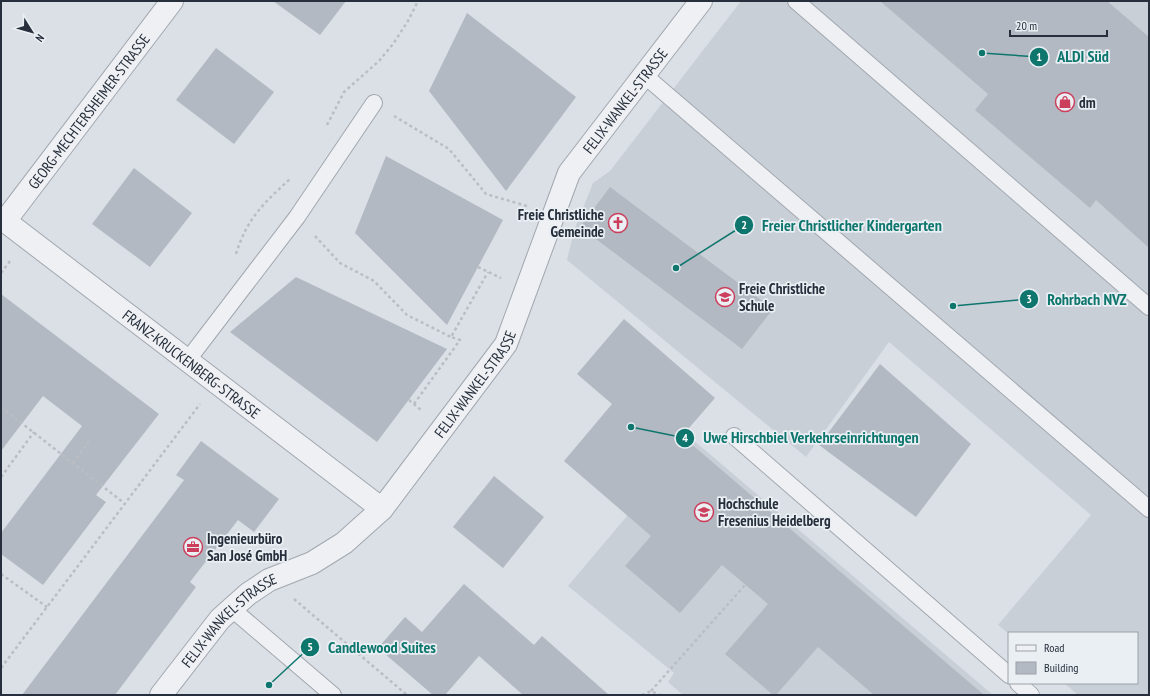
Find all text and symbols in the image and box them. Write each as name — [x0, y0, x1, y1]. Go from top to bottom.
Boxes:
north arrow — [12, 12, 52, 52]
scale bar — [1010, 12, 1107, 38]
text: 20 m — [1016, 18, 1037, 33]
street label: GEORG-MECHTERSHEIMER-STRASSE — [23, 30, 153, 192]
text: N — [33, 31, 47, 45]
callout: ALDI Süd — [1029, 43, 1117, 71]
street label: FELIX-WANKEL-STRASSE — [578, 44, 671, 157]
text: ALDI Süd — [1056, 46, 1109, 66]
text: 1 — [1036, 49, 1042, 64]
shop icon: dm — [1054, 91, 1076, 113]
place label: dm — [1079, 93, 1096, 112]
place label: Freie Christliche Gemeinde — [518, 205, 604, 241]
callout: Freier Christlicher Kindergarten — [734, 211, 950, 239]
church icon: Freie Christliche Gemeinde — [607, 212, 629, 234]
text: Freier Christlicher Kindergarten — [762, 215, 942, 235]
text: 2 — [741, 217, 747, 232]
place label: Freie Christliche Schule — [739, 279, 825, 315]
callout: Rohrbach NVZ — [1019, 285, 1134, 313]
school or university icon: Freie Christliche Schule — [714, 286, 736, 308]
text: Rohrbach NVZ — [1047, 289, 1127, 309]
text: 3 — [1026, 291, 1032, 306]
street label: FRANZ-KRUCKENBERG-STRASSE — [119, 305, 264, 422]
street label: FELIX-WANKEL-STRASSE — [430, 328, 520, 441]
callout: Uwe Hirschbiel Verkehrseinrichtungen — [675, 424, 927, 452]
text: Uwe Hirschbiel Verkehrseinrichtungen — [703, 427, 919, 447]
text: 4 — [682, 430, 688, 445]
place label: Hochschule Fresenius Heidelberg — [718, 494, 831, 530]
school or university icon: Hochschule Fresenius Heidelberg — [693, 501, 715, 523]
place label: Ingenieurbüro San José GmbH — [207, 529, 287, 565]
office icon: Ingenieurbüro San José GmbH — [182, 536, 204, 558]
street label: FELIX-WANKEL-STRASSE — [177, 569, 279, 671]
legend — [1008, 632, 1138, 684]
callout: Candlewood Suites — [300, 633, 444, 661]
text: Candlewood Suites — [328, 637, 436, 657]
text: 5 — [307, 639, 313, 654]
text: Road — [1044, 640, 1064, 655]
text: Building — [1044, 660, 1079, 675]

